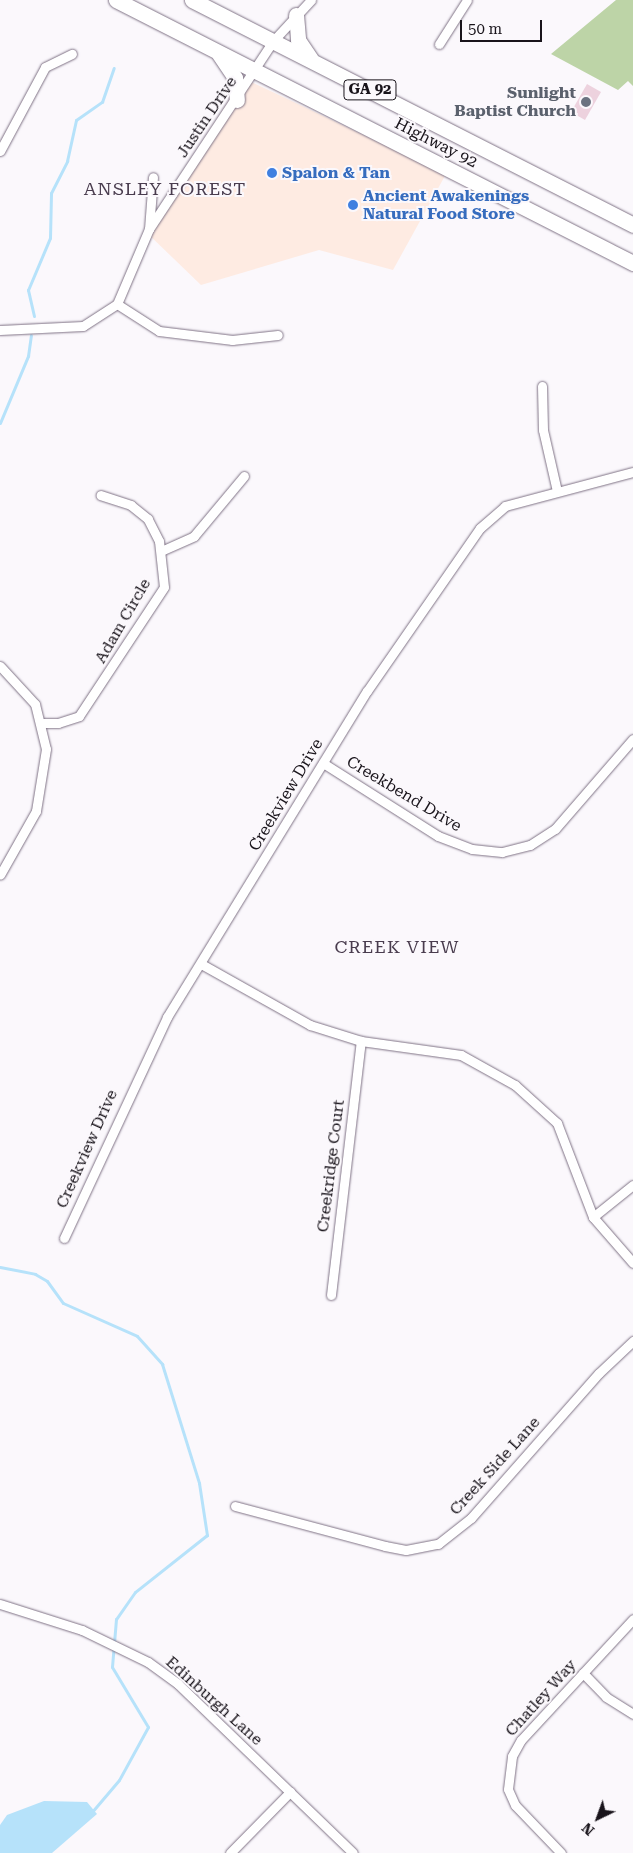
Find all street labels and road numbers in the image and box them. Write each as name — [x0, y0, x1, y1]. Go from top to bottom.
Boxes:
street label: Justin Drive — [173, 73, 241, 161]
road number: GA 92 — [342, 78, 398, 102]
street label: Highway 92 — [391, 114, 481, 172]
street label: Adam Circle — [91, 575, 155, 667]
street label: Creekview Drive — [245, 735, 327, 855]
street label: Creekbend Drive — [343, 752, 465, 836]
street label: Creekview Drive — [52, 1087, 122, 1211]
street label: Creekridge Court — [313, 1099, 349, 1233]
street label: Creek Side Lane — [446, 1413, 544, 1519]
street label: Edinburgh Lane — [162, 1652, 266, 1750]
street label: Chatley Way — [502, 1656, 580, 1740]

